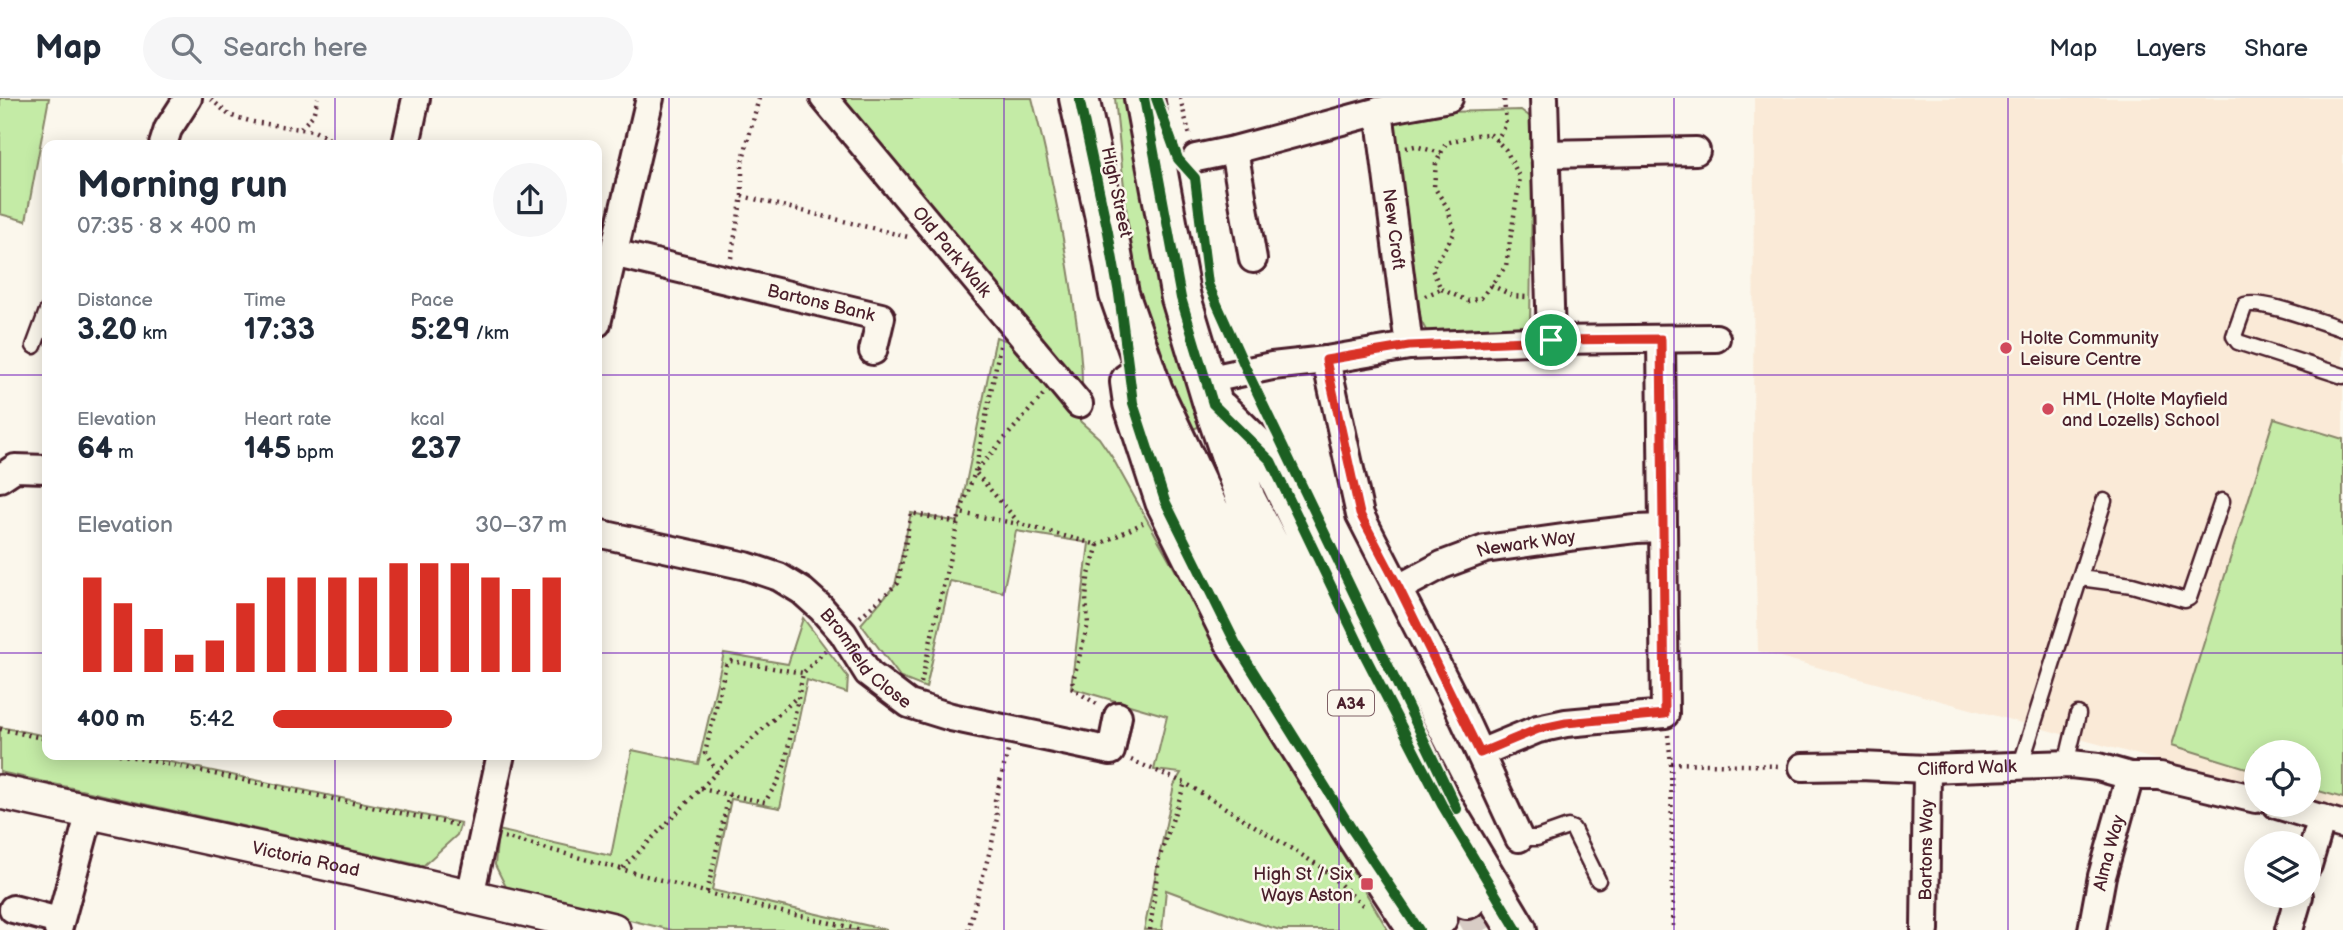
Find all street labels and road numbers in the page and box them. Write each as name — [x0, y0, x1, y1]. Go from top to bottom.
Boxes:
street label: High Street — [1097, 145, 1136, 240]
street label: New Croft — [1378, 187, 1409, 271]
street label: Old Park Walk — [908, 202, 996, 302]
street label: Bartons Bank — [765, 280, 877, 326]
street label: Newark Way — [1474, 526, 1578, 562]
street label: Bromfield Close — [815, 604, 916, 713]
road number: A34 — [1328, 690, 1374, 716]
street label: Clifford Walk — [1917, 756, 2017, 780]
street label: Bartons Way — [1915, 798, 1938, 901]
street label: Alma Way — [2089, 812, 2130, 893]
street label: Victoria Road — [250, 837, 361, 881]

